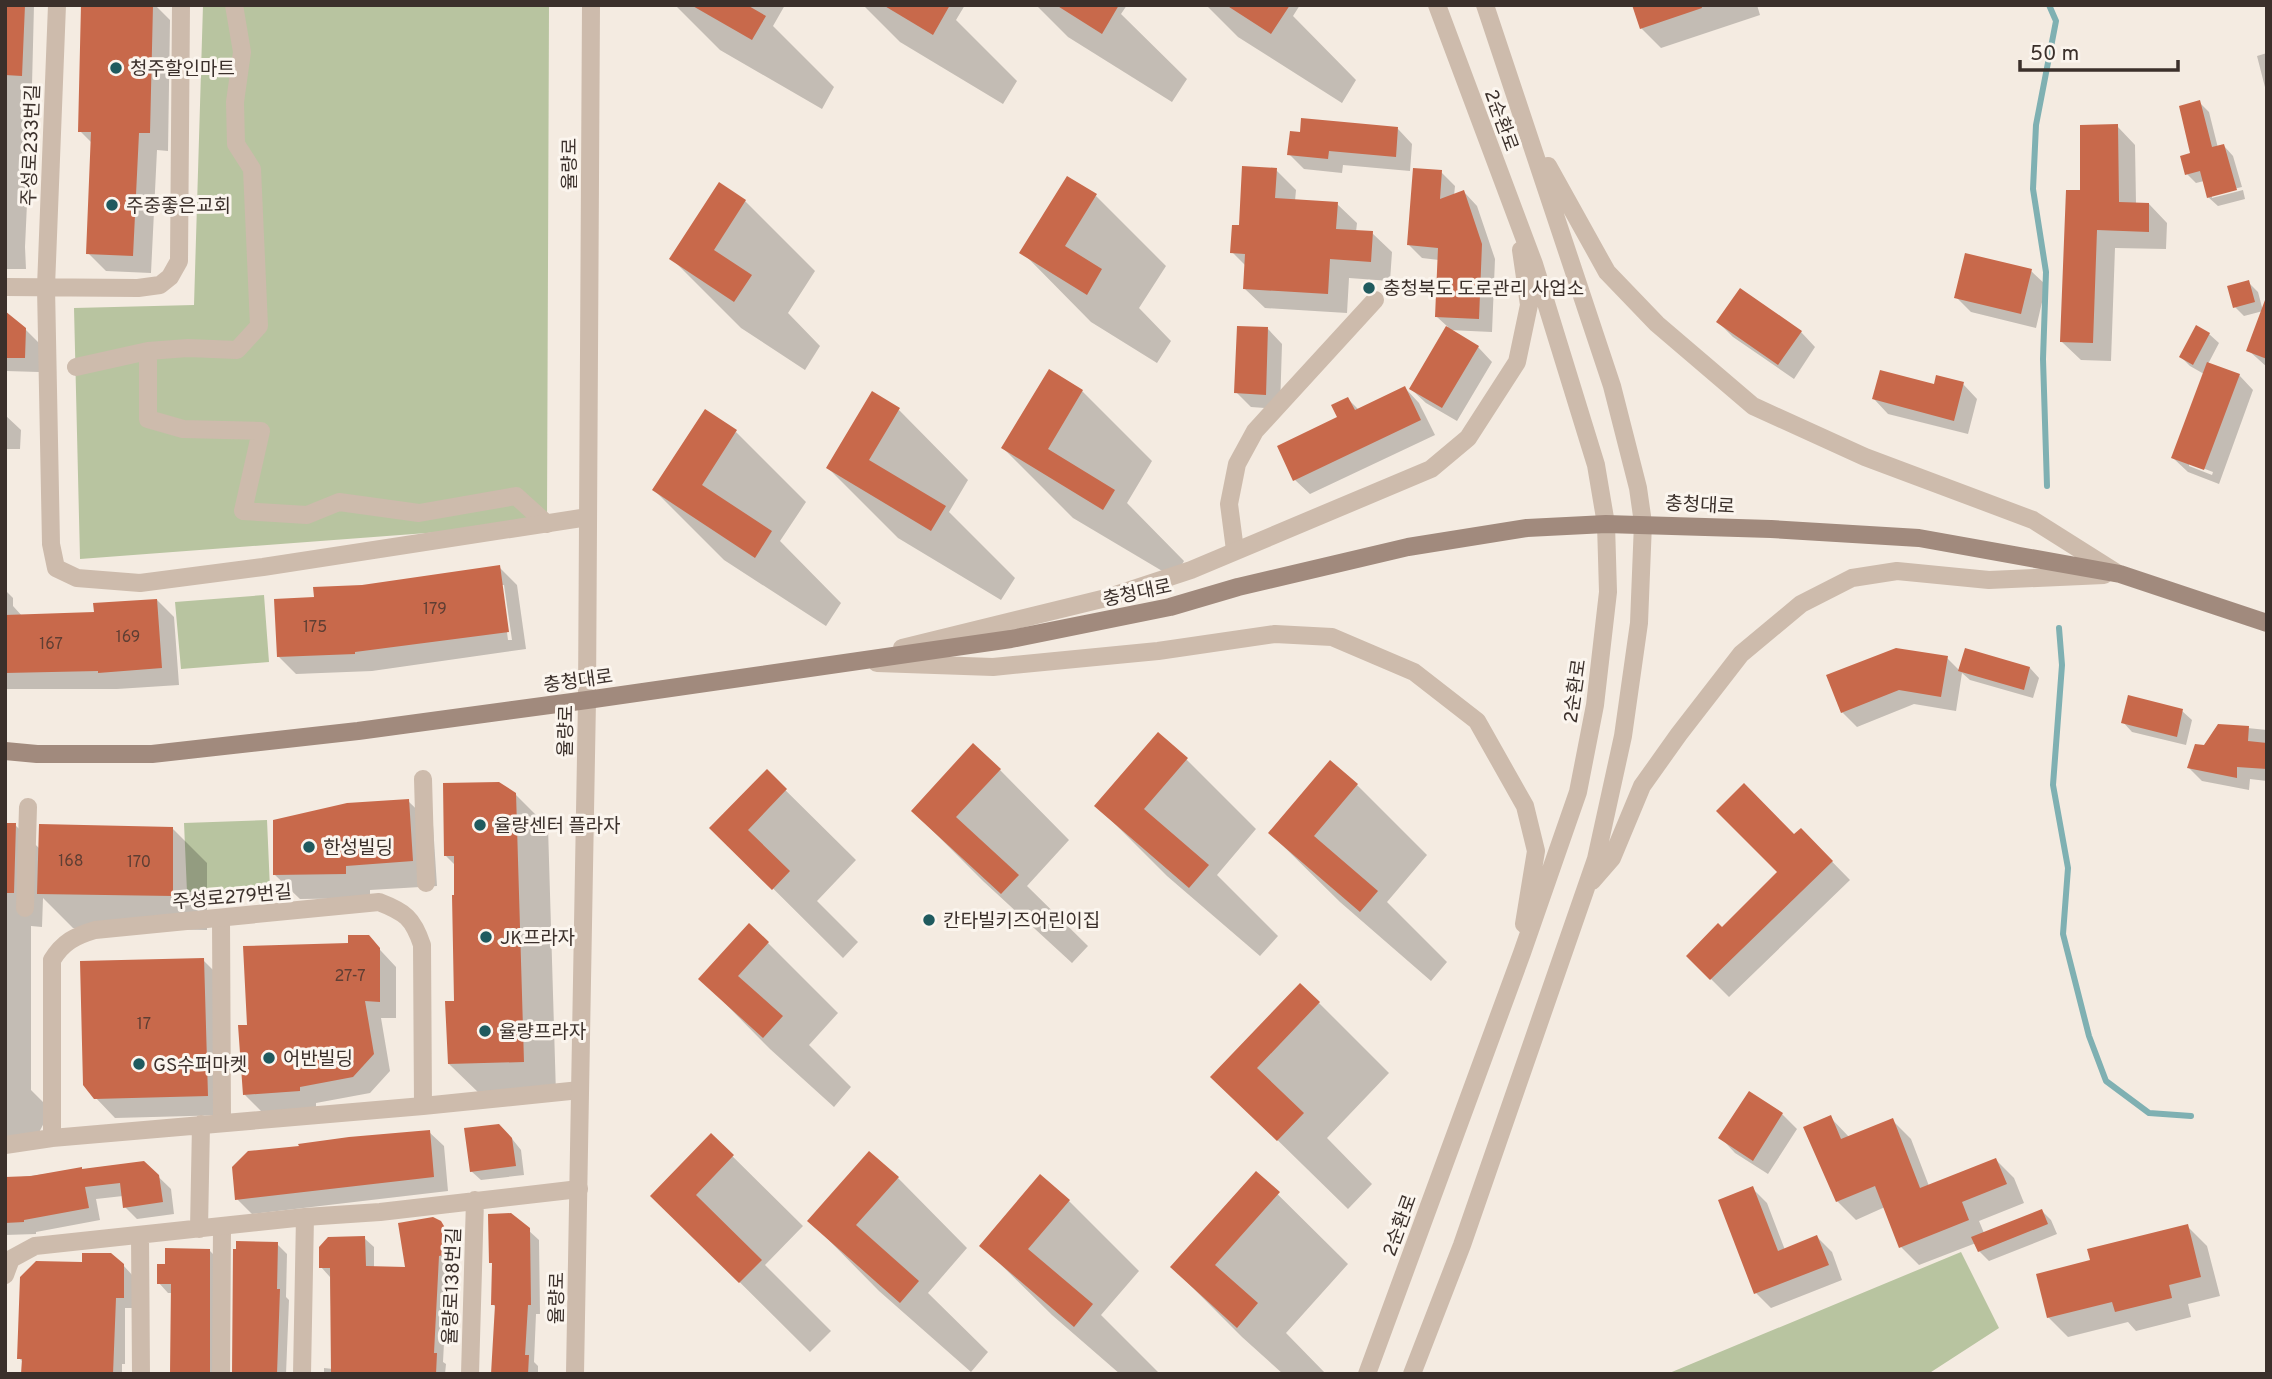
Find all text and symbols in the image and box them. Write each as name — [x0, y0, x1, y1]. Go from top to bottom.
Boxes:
scale bar — [2020, 28, 2178, 72]
text: 50 m — [2030, 41, 2079, 68]
place label: 청주할인마트 — [130, 58, 235, 82]
marker: 청주할인마트 — [108, 60, 124, 76]
street label: 주성로233번길 — [18, 84, 46, 206]
street label: 2순환로 — [1478, 86, 1522, 155]
street label: 율량로 — [559, 138, 583, 190]
place label: 주중좋은교회 — [126, 195, 231, 219]
marker: 주중좋은교회 — [104, 197, 120, 213]
place label: 충청북도 도로관리 사업소 — [1383, 278, 1584, 302]
marker: 충청북도 도로관리 사업소 — [1361, 280, 1377, 296]
street label: 충청대로 — [1664, 492, 1735, 520]
street label: 충청대로 — [1101, 575, 1174, 613]
house number: 179 — [423, 600, 447, 620]
house number: 175 — [303, 618, 327, 638]
house number: 169 — [116, 628, 140, 648]
house number: 167 — [39, 635, 63, 655]
street label: 2순환로 — [1560, 658, 1592, 725]
street label: 충청대로 — [542, 665, 615, 699]
street label: 율량로 — [555, 705, 579, 757]
place label: 율량센터 플라자 — [494, 815, 621, 839]
marker: 율량센터 플라자 — [472, 817, 488, 833]
place label: 한성빌딩 — [323, 837, 393, 861]
marker: 한성빌딩 — [301, 839, 317, 855]
house number: 168 — [58, 852, 84, 872]
house number: 170 — [127, 853, 151, 873]
street label: 주성로279번길 — [171, 881, 293, 915]
place label: 칸타빌키즈어린이집 — [943, 910, 1100, 934]
marker: 칸타빌키즈어린이집 — [921, 912, 937, 928]
place label: JK프라자 — [500, 927, 575, 951]
marker: JK프라자 — [478, 929, 494, 945]
house number: 27-7 — [334, 967, 366, 987]
house number: 17 — [137, 1015, 151, 1035]
place label: 율량프라자 — [499, 1021, 586, 1045]
marker: 율량프라자 — [477, 1023, 493, 1039]
place label: 어반빌딩 — [283, 1048, 353, 1072]
marker: 어반빌딩 — [261, 1050, 277, 1066]
place label: GS수퍼마켓 — [153, 1054, 247, 1078]
marker: GS수퍼마켓 — [131, 1056, 147, 1072]
street label: 2순환로 — [1379, 1191, 1423, 1260]
street label: 율량로138번길 — [439, 1227, 467, 1345]
street label: 율량로 — [546, 1272, 570, 1324]

